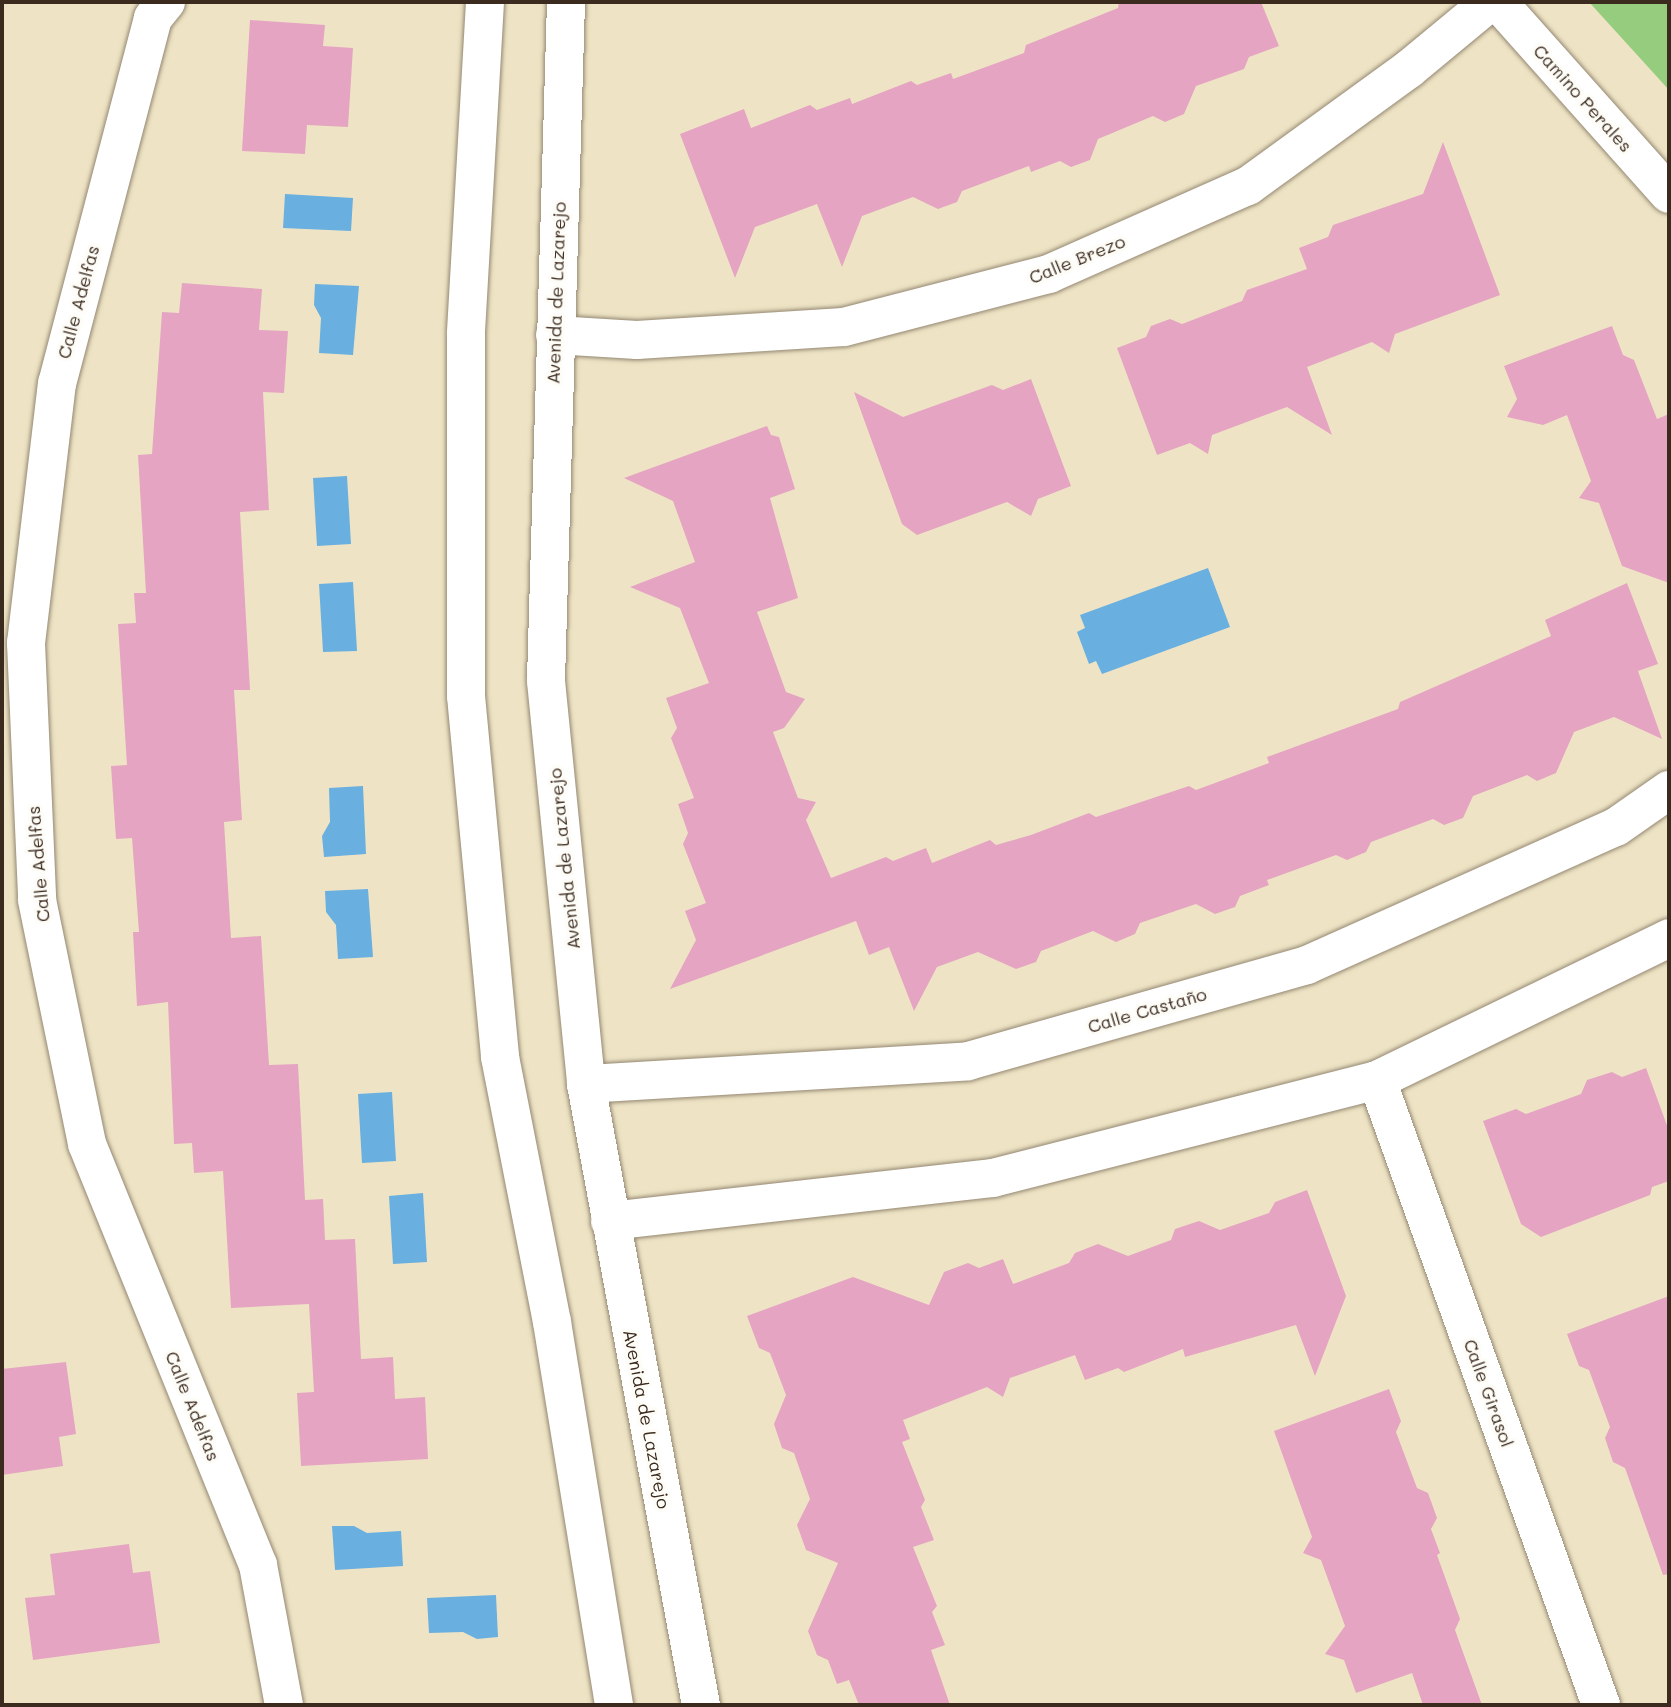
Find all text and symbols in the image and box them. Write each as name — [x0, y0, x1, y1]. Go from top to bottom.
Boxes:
street label: Camino Perales — [1529, 40, 1637, 156]
street label: Avenida de Lazarejo — [542, 202, 570, 384]
street label: Calle Brezo — [1026, 230, 1128, 288]
street label: Calle Adelfas — [52, 243, 104, 361]
street label: Avenida de Lazarejo — [544, 767, 584, 951]
street label: Calle Adelfas — [22, 805, 54, 923]
street label: Calle Castaño — [1085, 983, 1209, 1037]
street label: Avenida de Lazarejo — [619, 1327, 675, 1511]
street label: Calle Girasol — [1460, 1336, 1518, 1450]
street label: Calle Adelfas — [161, 1348, 225, 1464]

